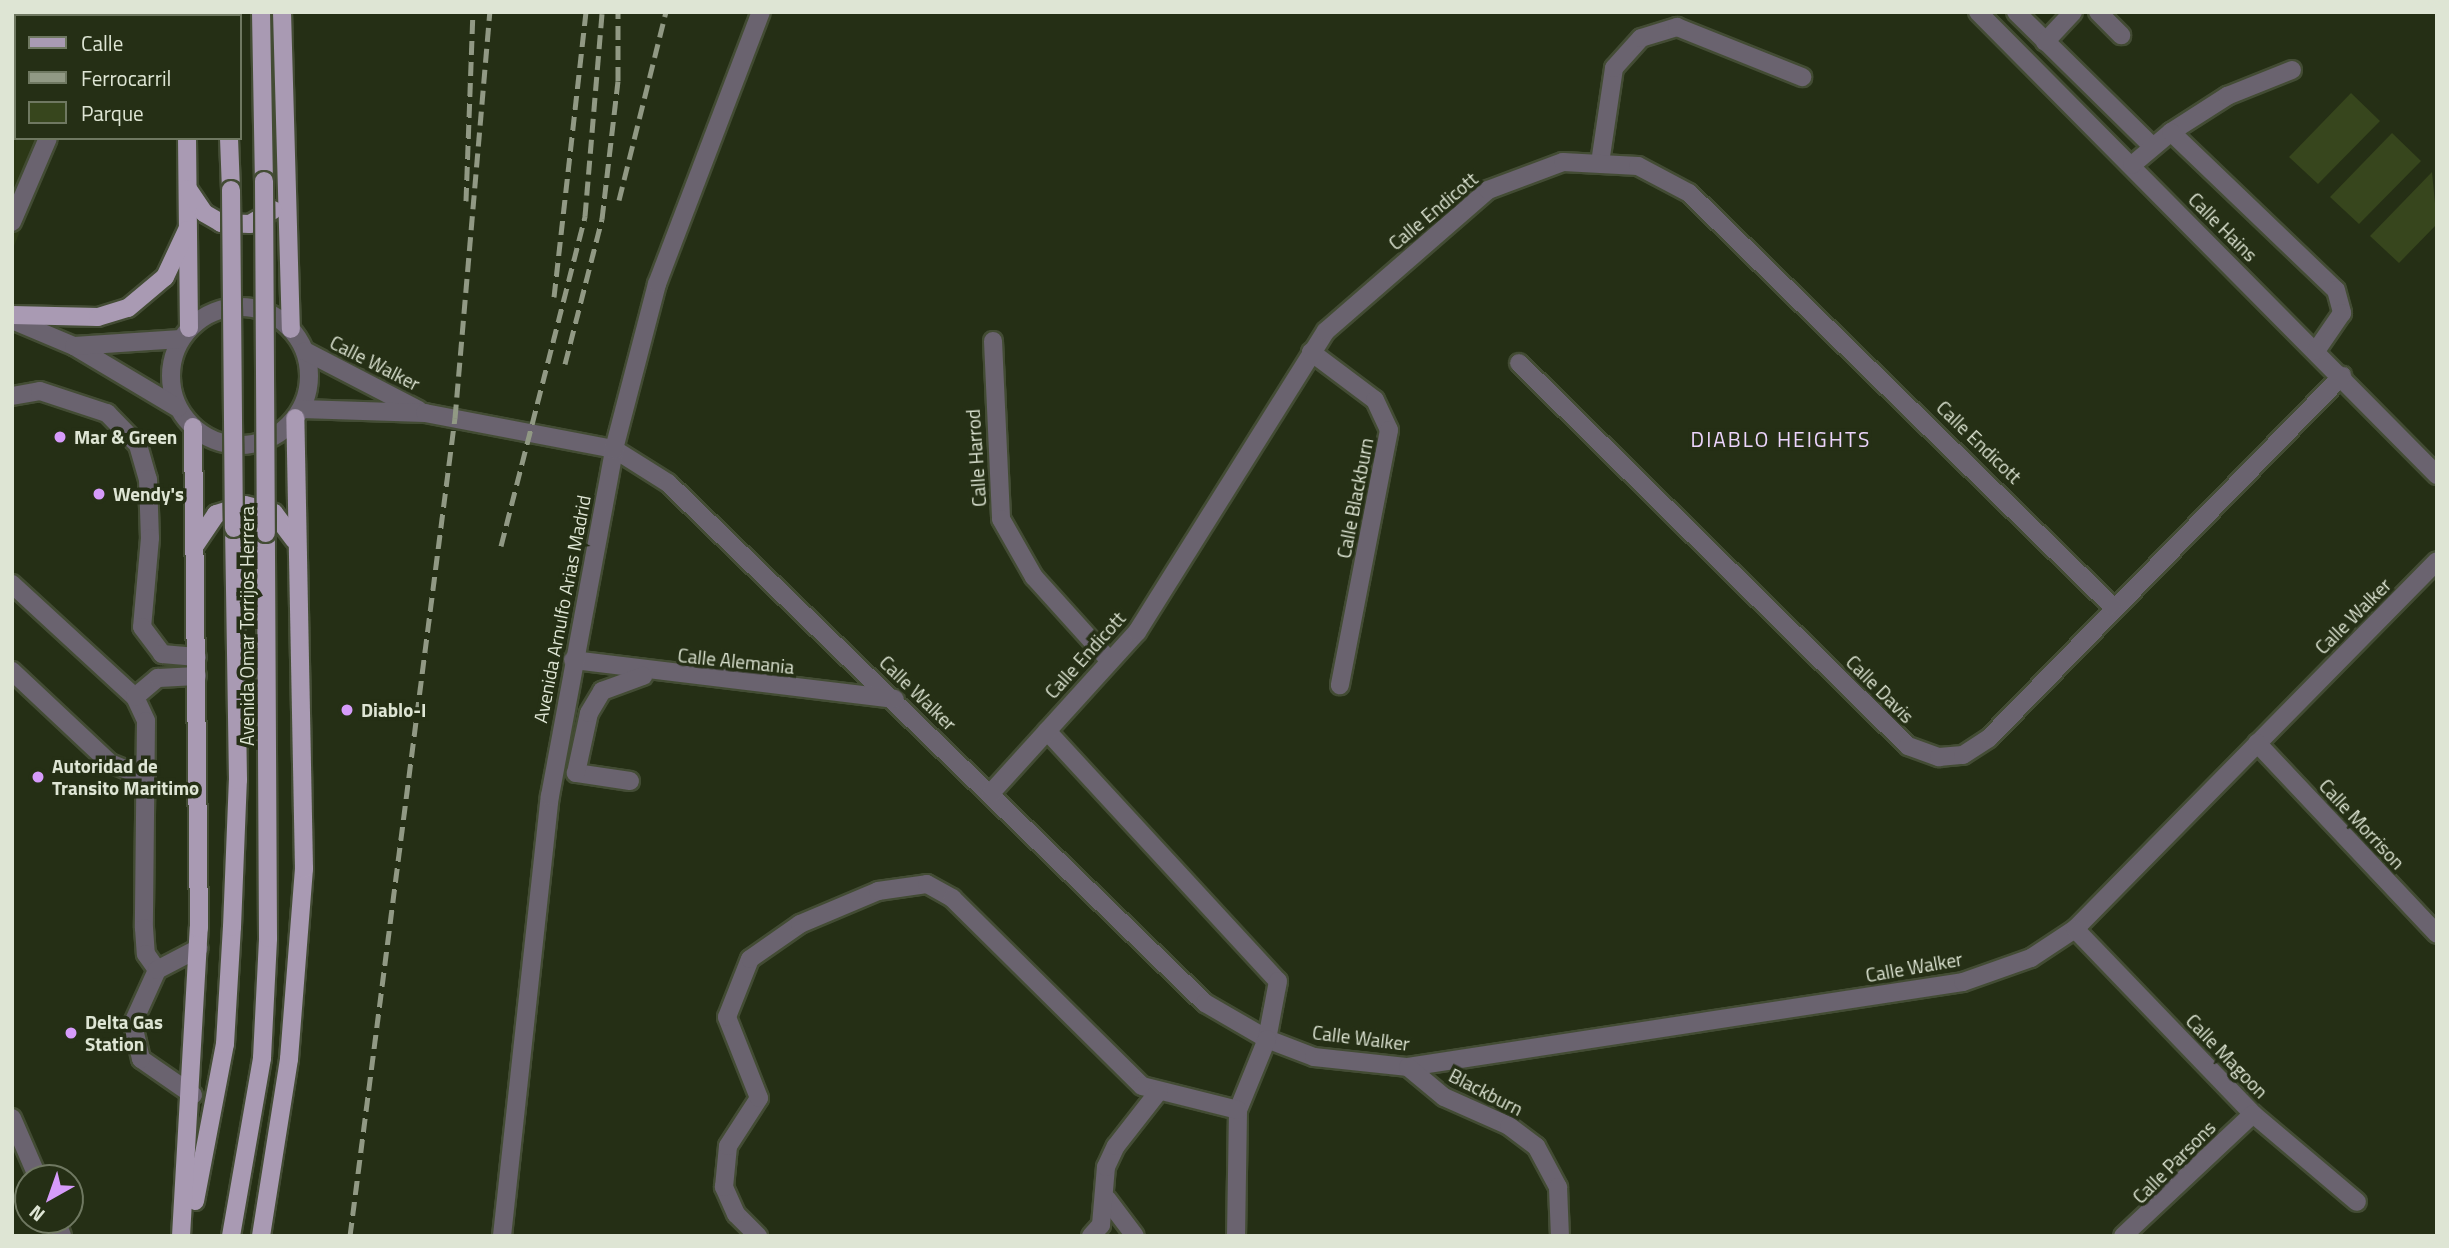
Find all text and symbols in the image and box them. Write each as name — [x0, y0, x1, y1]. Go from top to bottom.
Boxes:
legend — [14, 14, 242, 140]
text: Calle — [81, 27, 123, 59]
text: Ferrocarril — [81, 62, 171, 94]
text: Parque — [81, 97, 144, 129]
street label: Calle Endicott — [1384, 167, 1482, 255]
street label: Calle Hains — [2184, 188, 2262, 266]
street label: Calle Walker — [326, 331, 424, 395]
street label: Calle Endicott — [1932, 396, 2026, 488]
street label: Calle Harrod — [961, 408, 991, 508]
place label: Mar & Green — [74, 426, 177, 448]
district label: DIABLO HEIGHTS — [1692, 426, 1870, 452]
marker: Mar & Green — [52, 429, 68, 445]
street label: Calle Blackburn — [1332, 436, 1378, 560]
place label: Wendy's — [113, 483, 184, 505]
marker: Wendy's — [91, 486, 107, 502]
street label: Avenida Arnulfo Arias Madrid — [529, 493, 595, 725]
street label: Avenida Omar Torrijos Herrera — [236, 506, 258, 746]
street label: Calle Walker — [2310, 573, 2396, 659]
street label: Calle Endicott — [1040, 607, 1130, 703]
street label: Calle Alemania — [677, 644, 795, 678]
street label: Calle Davis — [1841, 650, 1919, 728]
street label: Calle Walker — [875, 651, 961, 735]
place label: Diablo-I — [361, 699, 426, 721]
marker: Diablo-I — [339, 702, 355, 718]
place label: Autoridad de Transito Maritimo — [52, 755, 199, 799]
marker: Autoridad de Transito Maritimo — [30, 769, 46, 785]
street label: Calle Morrison — [2315, 774, 2409, 874]
street label: Calle Walker — [1864, 947, 1964, 987]
street label: Calle Magoon — [2181, 1009, 2273, 1103]
place label: Delta Gas Station — [85, 1011, 163, 1055]
street label: Calle Walker — [1311, 1021, 1411, 1055]
marker: Delta Gas Station — [63, 1025, 79, 1041]
street label: Blackburn — [1445, 1064, 1527, 1120]
street label: Calle Parsons — [2128, 1116, 2220, 1208]
north arrow — [14, 1164, 84, 1234]
text: N — [22, 1199, 51, 1229]

